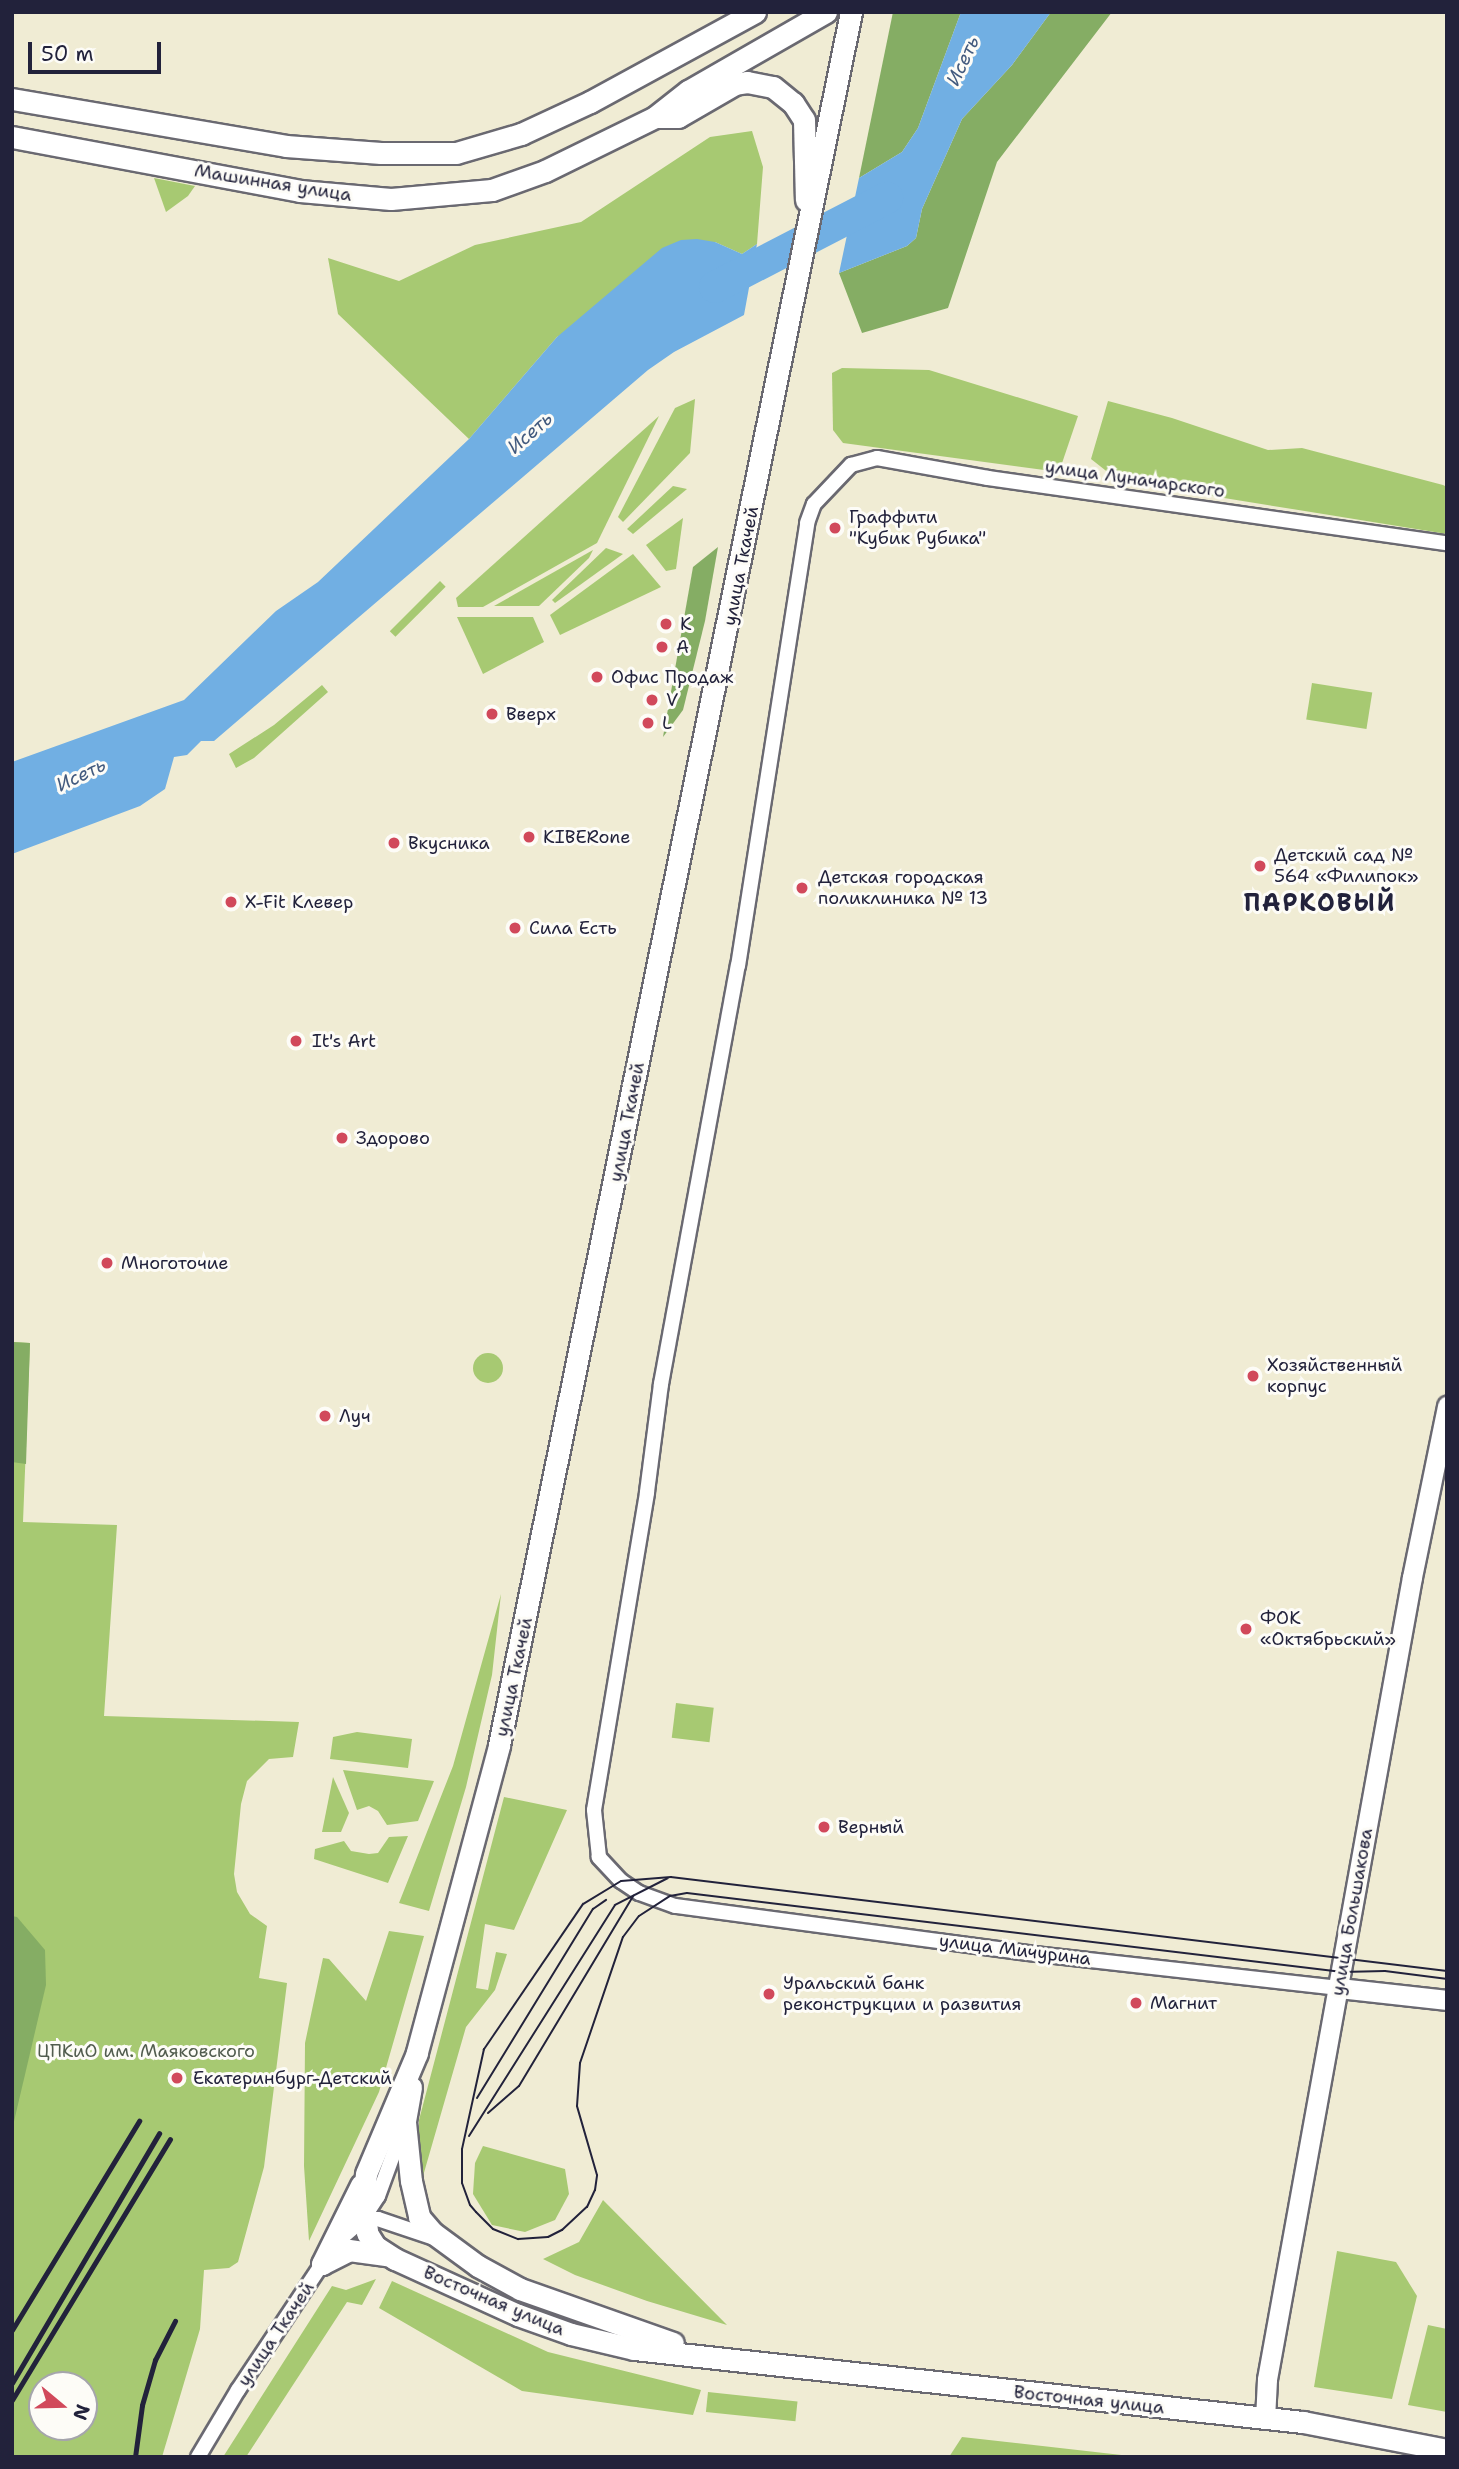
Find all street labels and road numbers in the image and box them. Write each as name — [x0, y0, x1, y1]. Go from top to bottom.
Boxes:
street label: Машинная улица — [193, 160, 353, 206]
street label: улица Луначарского — [1044, 456, 1226, 502]
street label: улица Ткачей — [719, 504, 763, 628]
street label: улица Ткачей — [605, 1060, 649, 1184]
street label: улица Ткачей — [491, 1615, 537, 1739]
street label: улица Большакова — [1327, 1827, 1377, 1997]
street label: улица Мичурина — [938, 1930, 1092, 1970]
street label: Восточная улица — [420, 2262, 568, 2340]
street label: улица Ткачей — [233, 2278, 319, 2390]
street label: Восточная улица — [1013, 2381, 1165, 2419]

